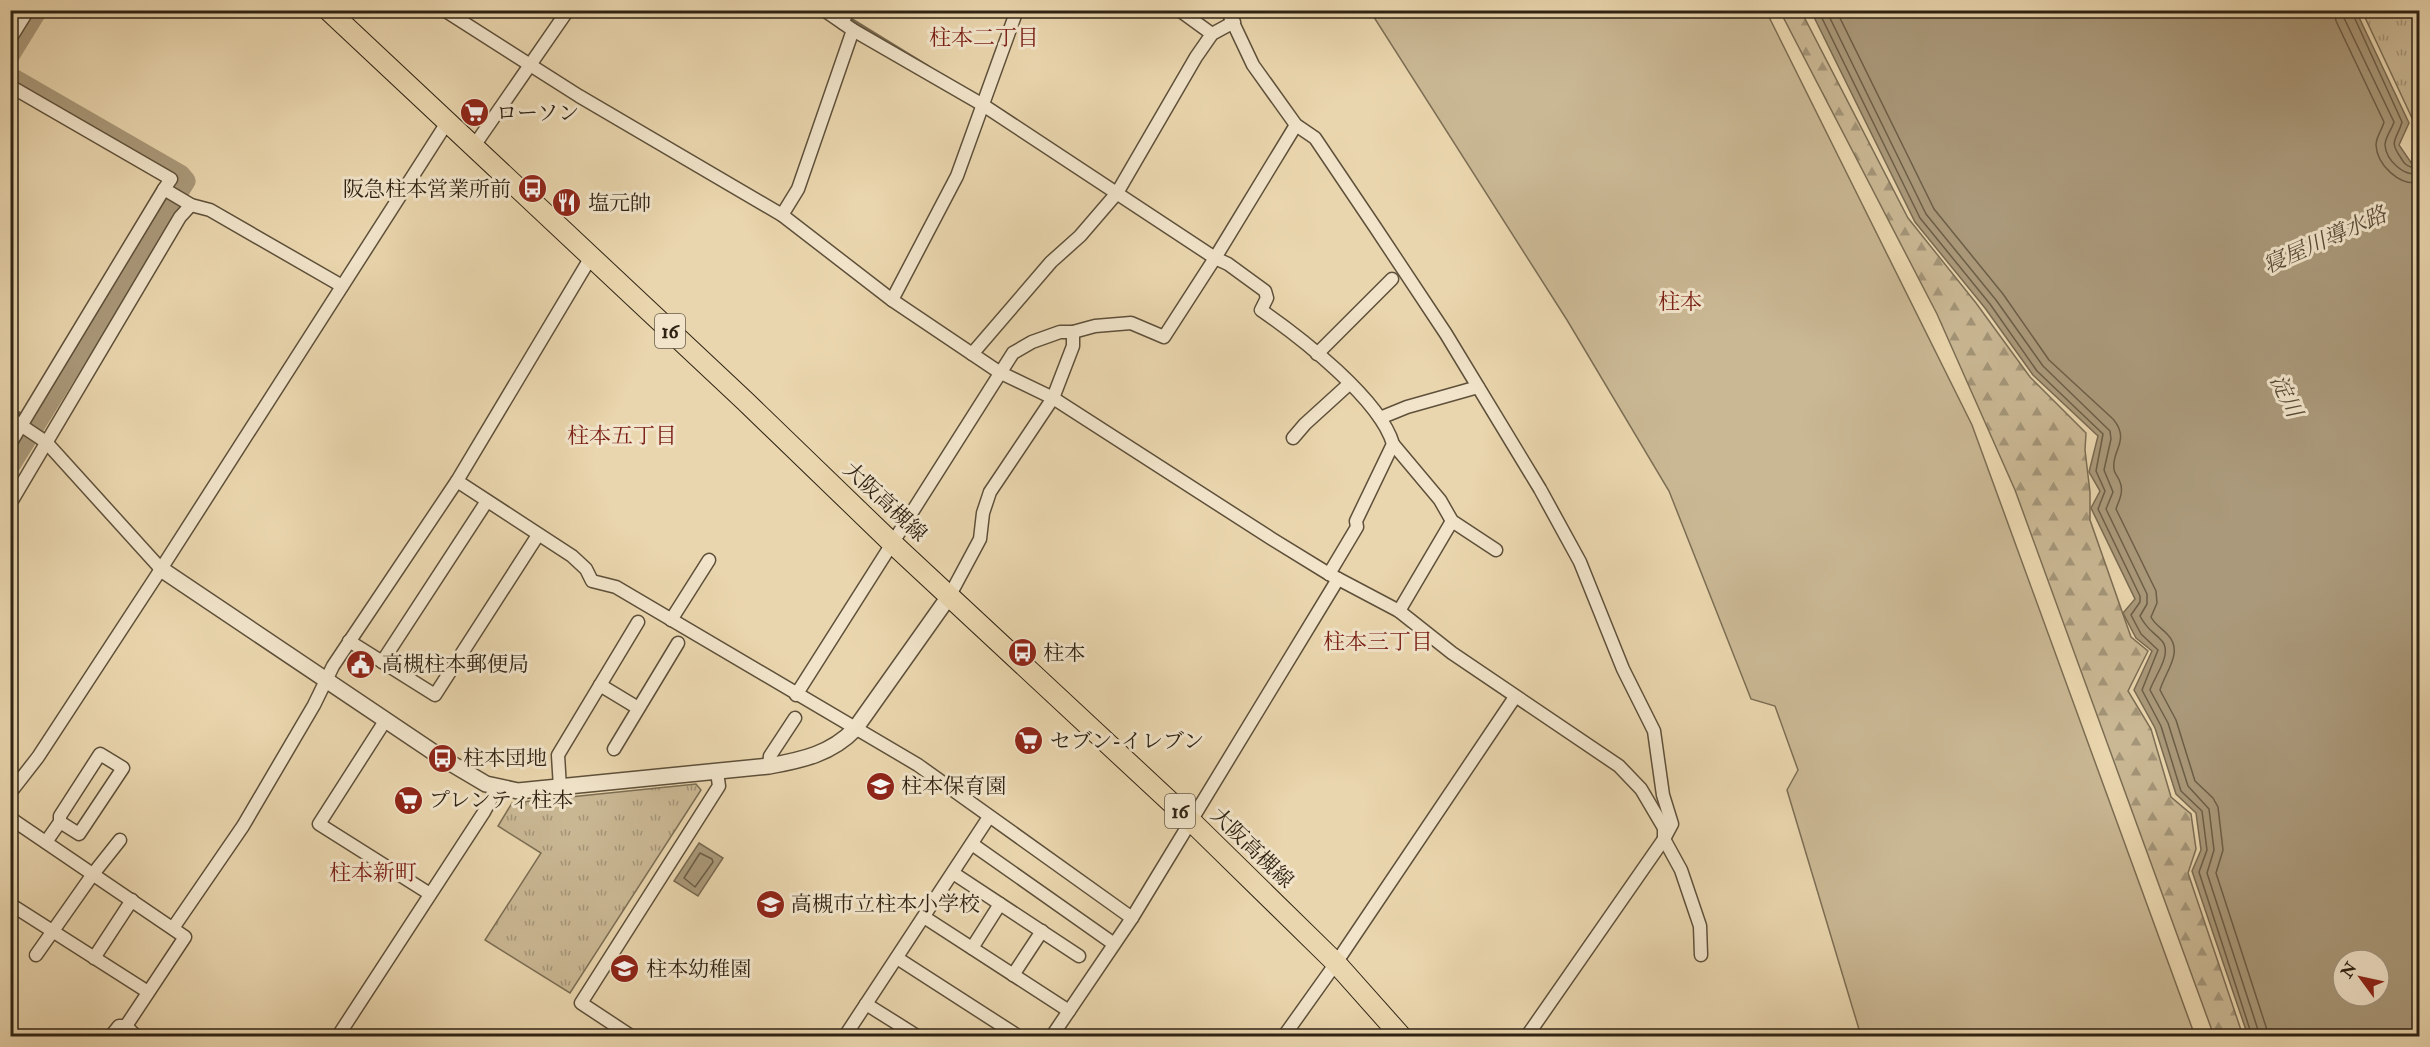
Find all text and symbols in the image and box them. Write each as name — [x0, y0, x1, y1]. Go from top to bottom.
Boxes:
district label: 柱本二丁目 — [929, 24, 1039, 52]
supermarket icon: ローソン — [459, 97, 491, 129]
place label: ローソン — [496, 100, 579, 127]
bus stop icon: 阪急柱本営業所前 — [516, 173, 548, 205]
place label: 阪急柱本営業所前 — [343, 176, 511, 203]
restaurant icon: 塩元帥 — [551, 187, 583, 219]
place label: 塩元帥 — [588, 190, 651, 217]
water label: 寝屋川導水路 — [2259, 200, 2393, 280]
district label: 柱本 — [1658, 288, 1702, 316]
road number: 16 — [655, 314, 685, 348]
water label: 淀川 — [2264, 370, 2309, 424]
district label: 柱本五丁目 — [567, 422, 677, 450]
street label: 大阪高槻線 — [837, 456, 933, 548]
district label: 柱本三丁目 — [1323, 628, 1433, 656]
bus stop icon: 柱本 — [1006, 637, 1038, 669]
place label: 柱本 — [1043, 640, 1085, 667]
public building icon: 高槻柱本郵便局 — [345, 648, 377, 680]
place label: 高槻柱本郵便局 — [382, 651, 529, 678]
supermarket icon: セブン-イレブン — [1013, 725, 1045, 757]
place label: セブン-イレブン — [1050, 728, 1204, 755]
bus stop icon: 柱本団地 — [426, 742, 458, 774]
place label: 柱本団地 — [463, 745, 547, 772]
school or university icon: 柱本保育園 — [864, 770, 896, 802]
place label: 柱本保育園 — [901, 773, 1006, 800]
supermarket icon: プレンティ柱本 — [392, 784, 424, 816]
place label: プレンティ柱本 — [429, 787, 573, 814]
road number: 16 — [1165, 794, 1195, 828]
street label: 大阪高槻線 — [1205, 802, 1299, 894]
district label: 柱本新町 — [329, 859, 417, 887]
school or university icon: 高槻市立柱本小学校 — [754, 888, 786, 920]
place label: 高槻市立柱本小学校 — [791, 891, 980, 918]
north arrow — [2331, 948, 2391, 1008]
school or university icon: 柱本幼稚園 — [609, 953, 641, 985]
place label: 柱本幼稚園 — [646, 956, 751, 983]
text: N — [2336, 958, 2362, 983]

